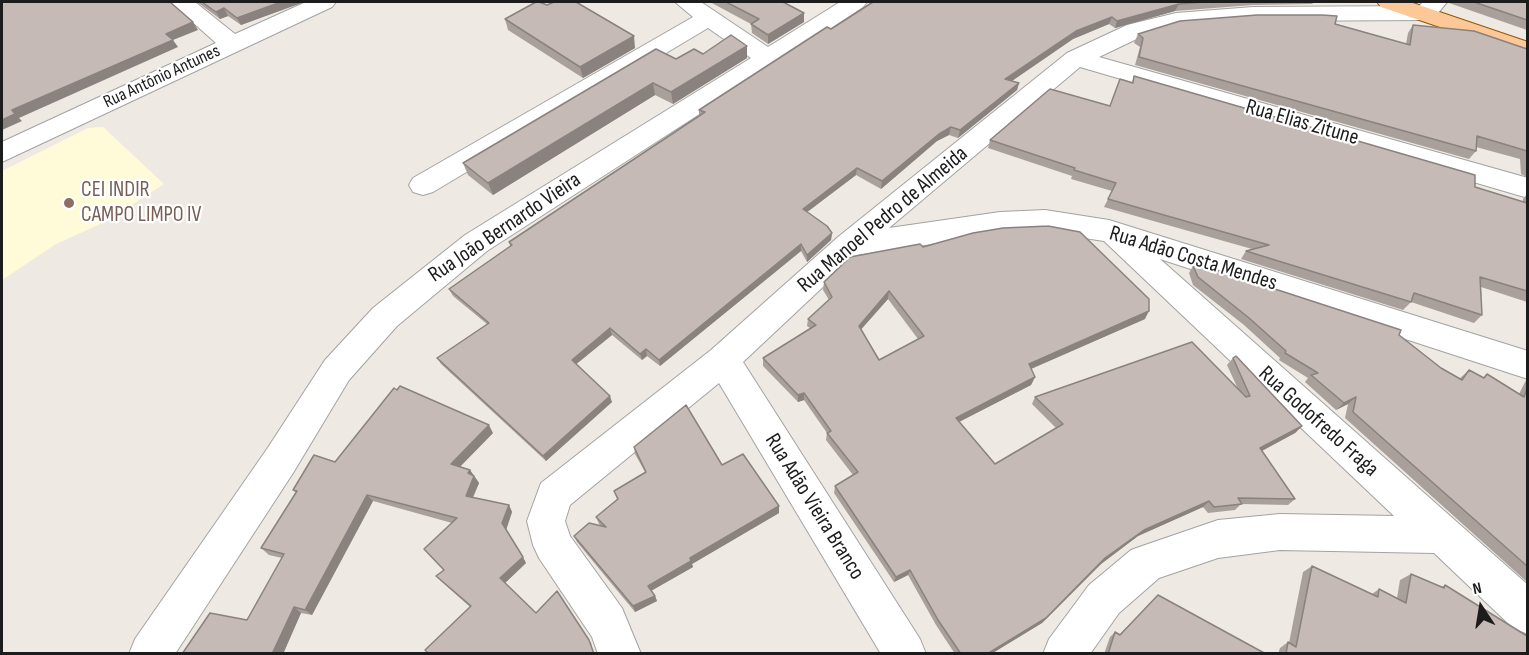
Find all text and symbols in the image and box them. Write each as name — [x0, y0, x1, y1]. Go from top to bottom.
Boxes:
street label: Rua Antônio Antunes — [100, 41, 224, 113]
street label: Rua Elias Zitune — [1242, 94, 1362, 152]
street label: Rua Manoel Pedro de Almeida — [793, 141, 973, 299]
street label: Rua João Bernardo Vieira — [424, 167, 586, 289]
place label: CEI INDIR CAMPO LIMPO IV — [81, 177, 201, 228]
marker: CEI INDIR CAMPO LIMPO IV — [62, 196, 76, 210]
street label: Rua Adão Costa Mendes — [1106, 221, 1280, 297]
street label: Rua Godofredo Fraga — [1253, 361, 1383, 483]
street label: Rua Adão Vieira Branco — [759, 429, 869, 585]
north arrow — [1451, 577, 1511, 637]
text: N — [1471, 579, 1483, 599]

